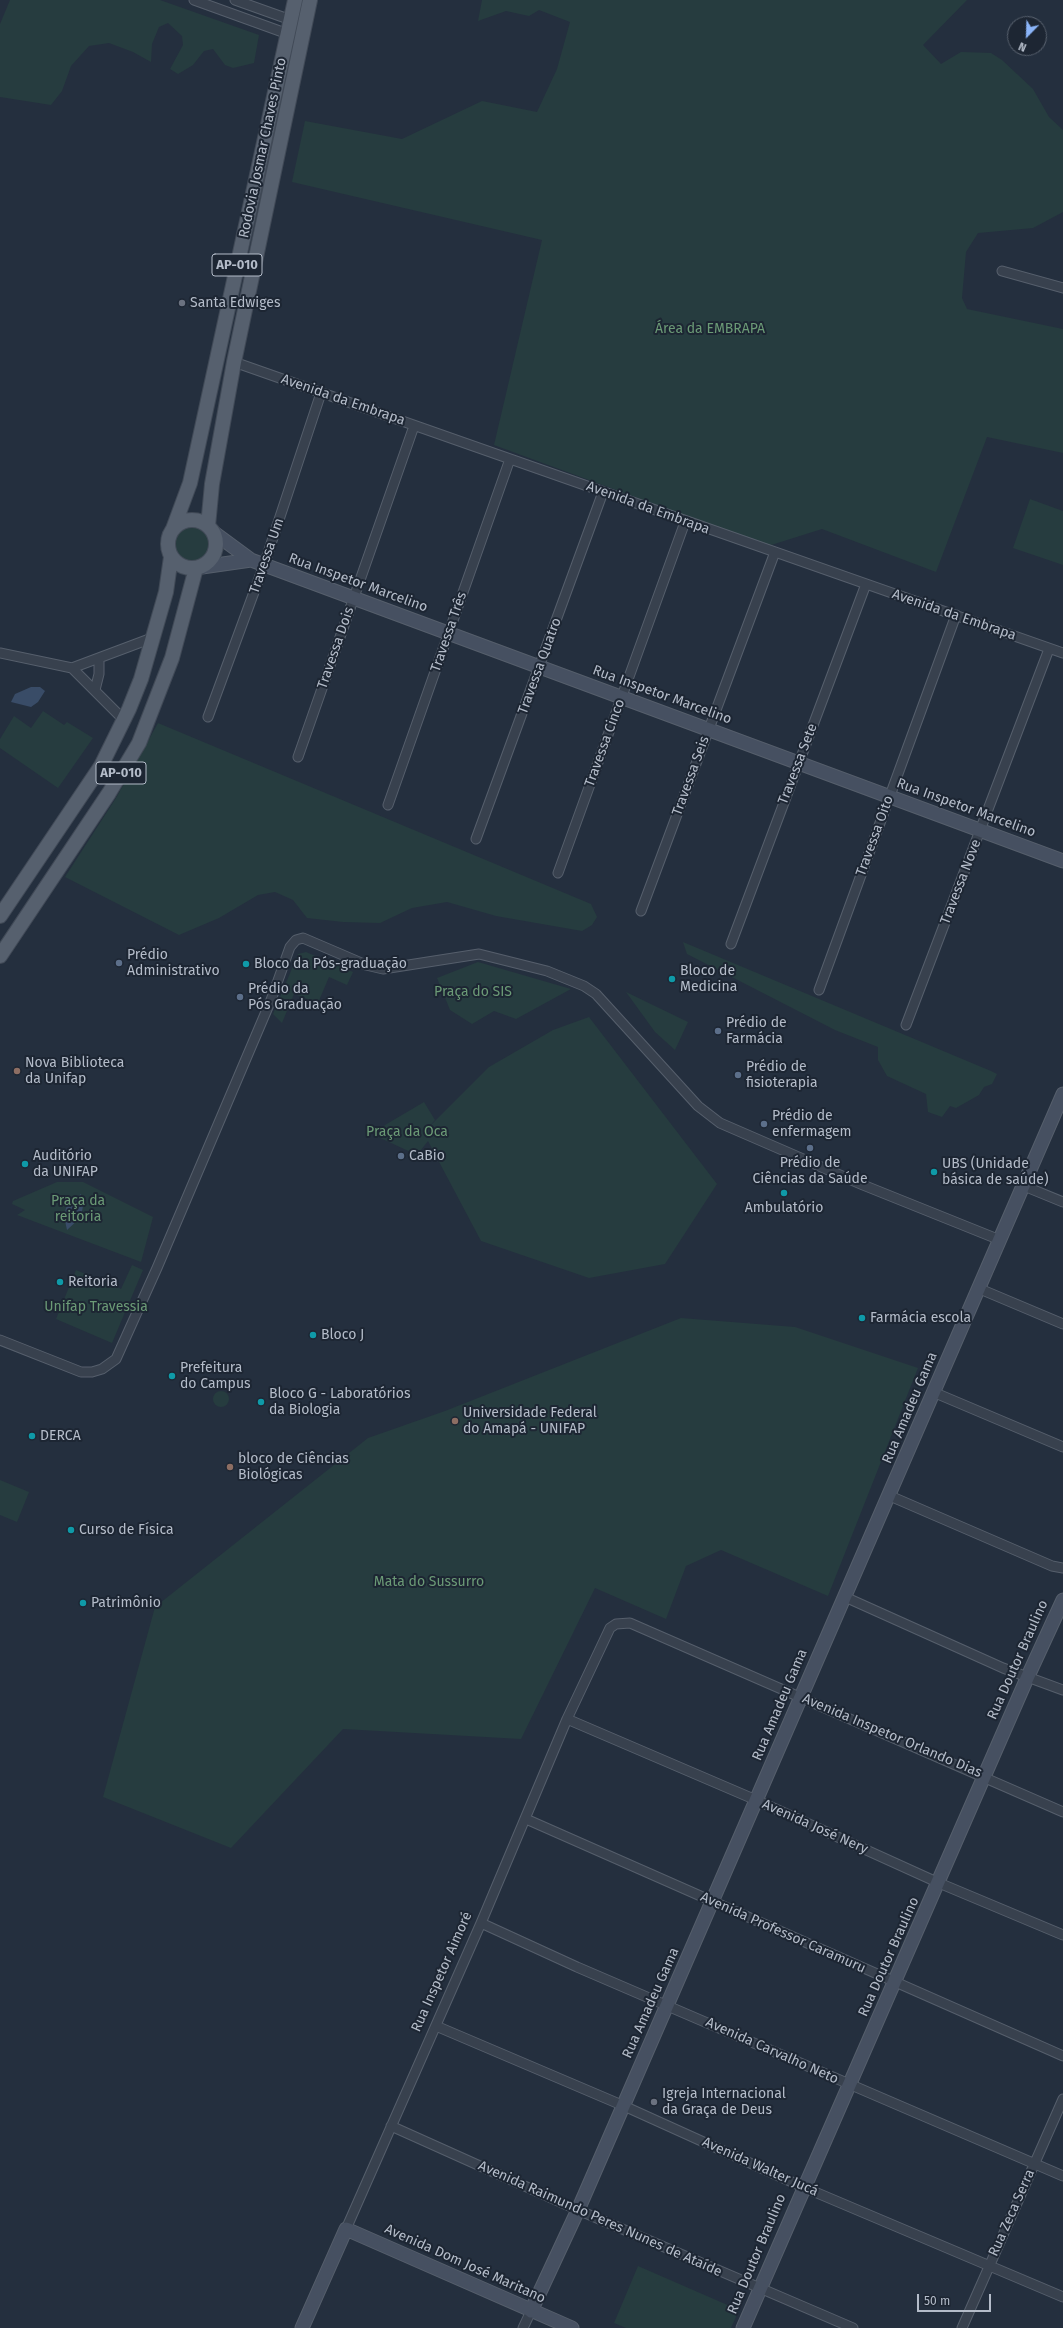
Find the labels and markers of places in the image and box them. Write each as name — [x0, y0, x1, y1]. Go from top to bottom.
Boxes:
place label: Santa Edwiges — [190, 295, 281, 311]
marker: Santa Edwiges — [177, 298, 187, 308]
place label: Prédio Administrativo — [127, 947, 220, 980]
place label: Bloco da Pós-graduação — [254, 956, 407, 972]
marker: Prédio Administrativo — [114, 958, 124, 968]
marker: Bloco da Pós-graduação — [241, 959, 251, 969]
place label: Bloco de Medicina — [680, 963, 737, 996]
marker: Bloco de Medicina — [667, 974, 677, 984]
place label: Prédio da Pós Graduação — [248, 981, 342, 1014]
marker: Prédio da Pós Graduação — [235, 992, 245, 1002]
place label: Prédio de Farmácia — [726, 1015, 787, 1048]
marker: Prédio de Farmácia — [713, 1026, 723, 1036]
place label: Nova Biblioteca da Unifap — [25, 1055, 124, 1088]
place label: Prédio de fisioterapia — [746, 1059, 818, 1092]
marker: Nova Biblioteca da Unifap — [12, 1066, 22, 1076]
marker: Prédio de fisioterapia — [733, 1070, 743, 1080]
place label: Prédio de enfermagem — [772, 1108, 852, 1140]
marker: Prédio de enfermagem — [759, 1119, 769, 1129]
marker: Prédio de Ciências da Saúde — [805, 1143, 815, 1153]
place label: Auditório da UNIFAP — [33, 1148, 98, 1180]
place label: CaBio — [409, 1148, 445, 1164]
marker: CaBio — [396, 1151, 406, 1161]
place label: Prédio de Ciências da Saúde — [752, 1155, 868, 1188]
place label: UBS (Unidade básica de saúde) — [942, 1156, 1048, 1188]
marker: Auditório da UNIFAP — [20, 1159, 30, 1169]
marker: UBS (Unidade básica de saúde) — [929, 1167, 939, 1177]
marker: Ambulatório — [779, 1188, 789, 1198]
place label: Ambulatório — [745, 1200, 823, 1216]
place label: Reitoria — [68, 1274, 118, 1290]
marker: Reitoria — [55, 1277, 65, 1287]
place label: Farmácia escola — [870, 1310, 971, 1326]
marker: Farmácia escola — [857, 1313, 867, 1323]
place label: Bloco J — [321, 1327, 364, 1343]
marker: Bloco J — [308, 1330, 318, 1340]
place label: Prefeitura do Campus — [180, 1360, 251, 1392]
marker: Prefeitura do Campus — [167, 1371, 177, 1381]
place label: Bloco G - Laboratórios da Biologia — [269, 1386, 410, 1418]
marker: Bloco G - Laboratórios da Biologia — [256, 1397, 266, 1407]
place label: Universidade Federal do Amapá - UNIFAP — [463, 1405, 597, 1438]
marker: Universidade Federal do Amapá - UNIFAP — [450, 1416, 460, 1426]
place label: DERCA — [40, 1428, 81, 1444]
marker: DERCA — [27, 1431, 37, 1441]
place label: bloco de Ciências Biológicas — [238, 1451, 349, 1484]
marker: bloco de Ciências Biológicas — [225, 1462, 235, 1472]
place label: Curso de Física — [79, 1522, 174, 1538]
marker: Curso de Física — [66, 1525, 76, 1535]
place label: Patrimônio — [91, 1595, 161, 1611]
marker: Patrimônio — [78, 1598, 88, 1608]
place label: Igreja Internacional da Graça de Deus — [662, 2086, 786, 2118]
marker: Igreja Internacional da Graça de Deus — [649, 2097, 659, 2107]

